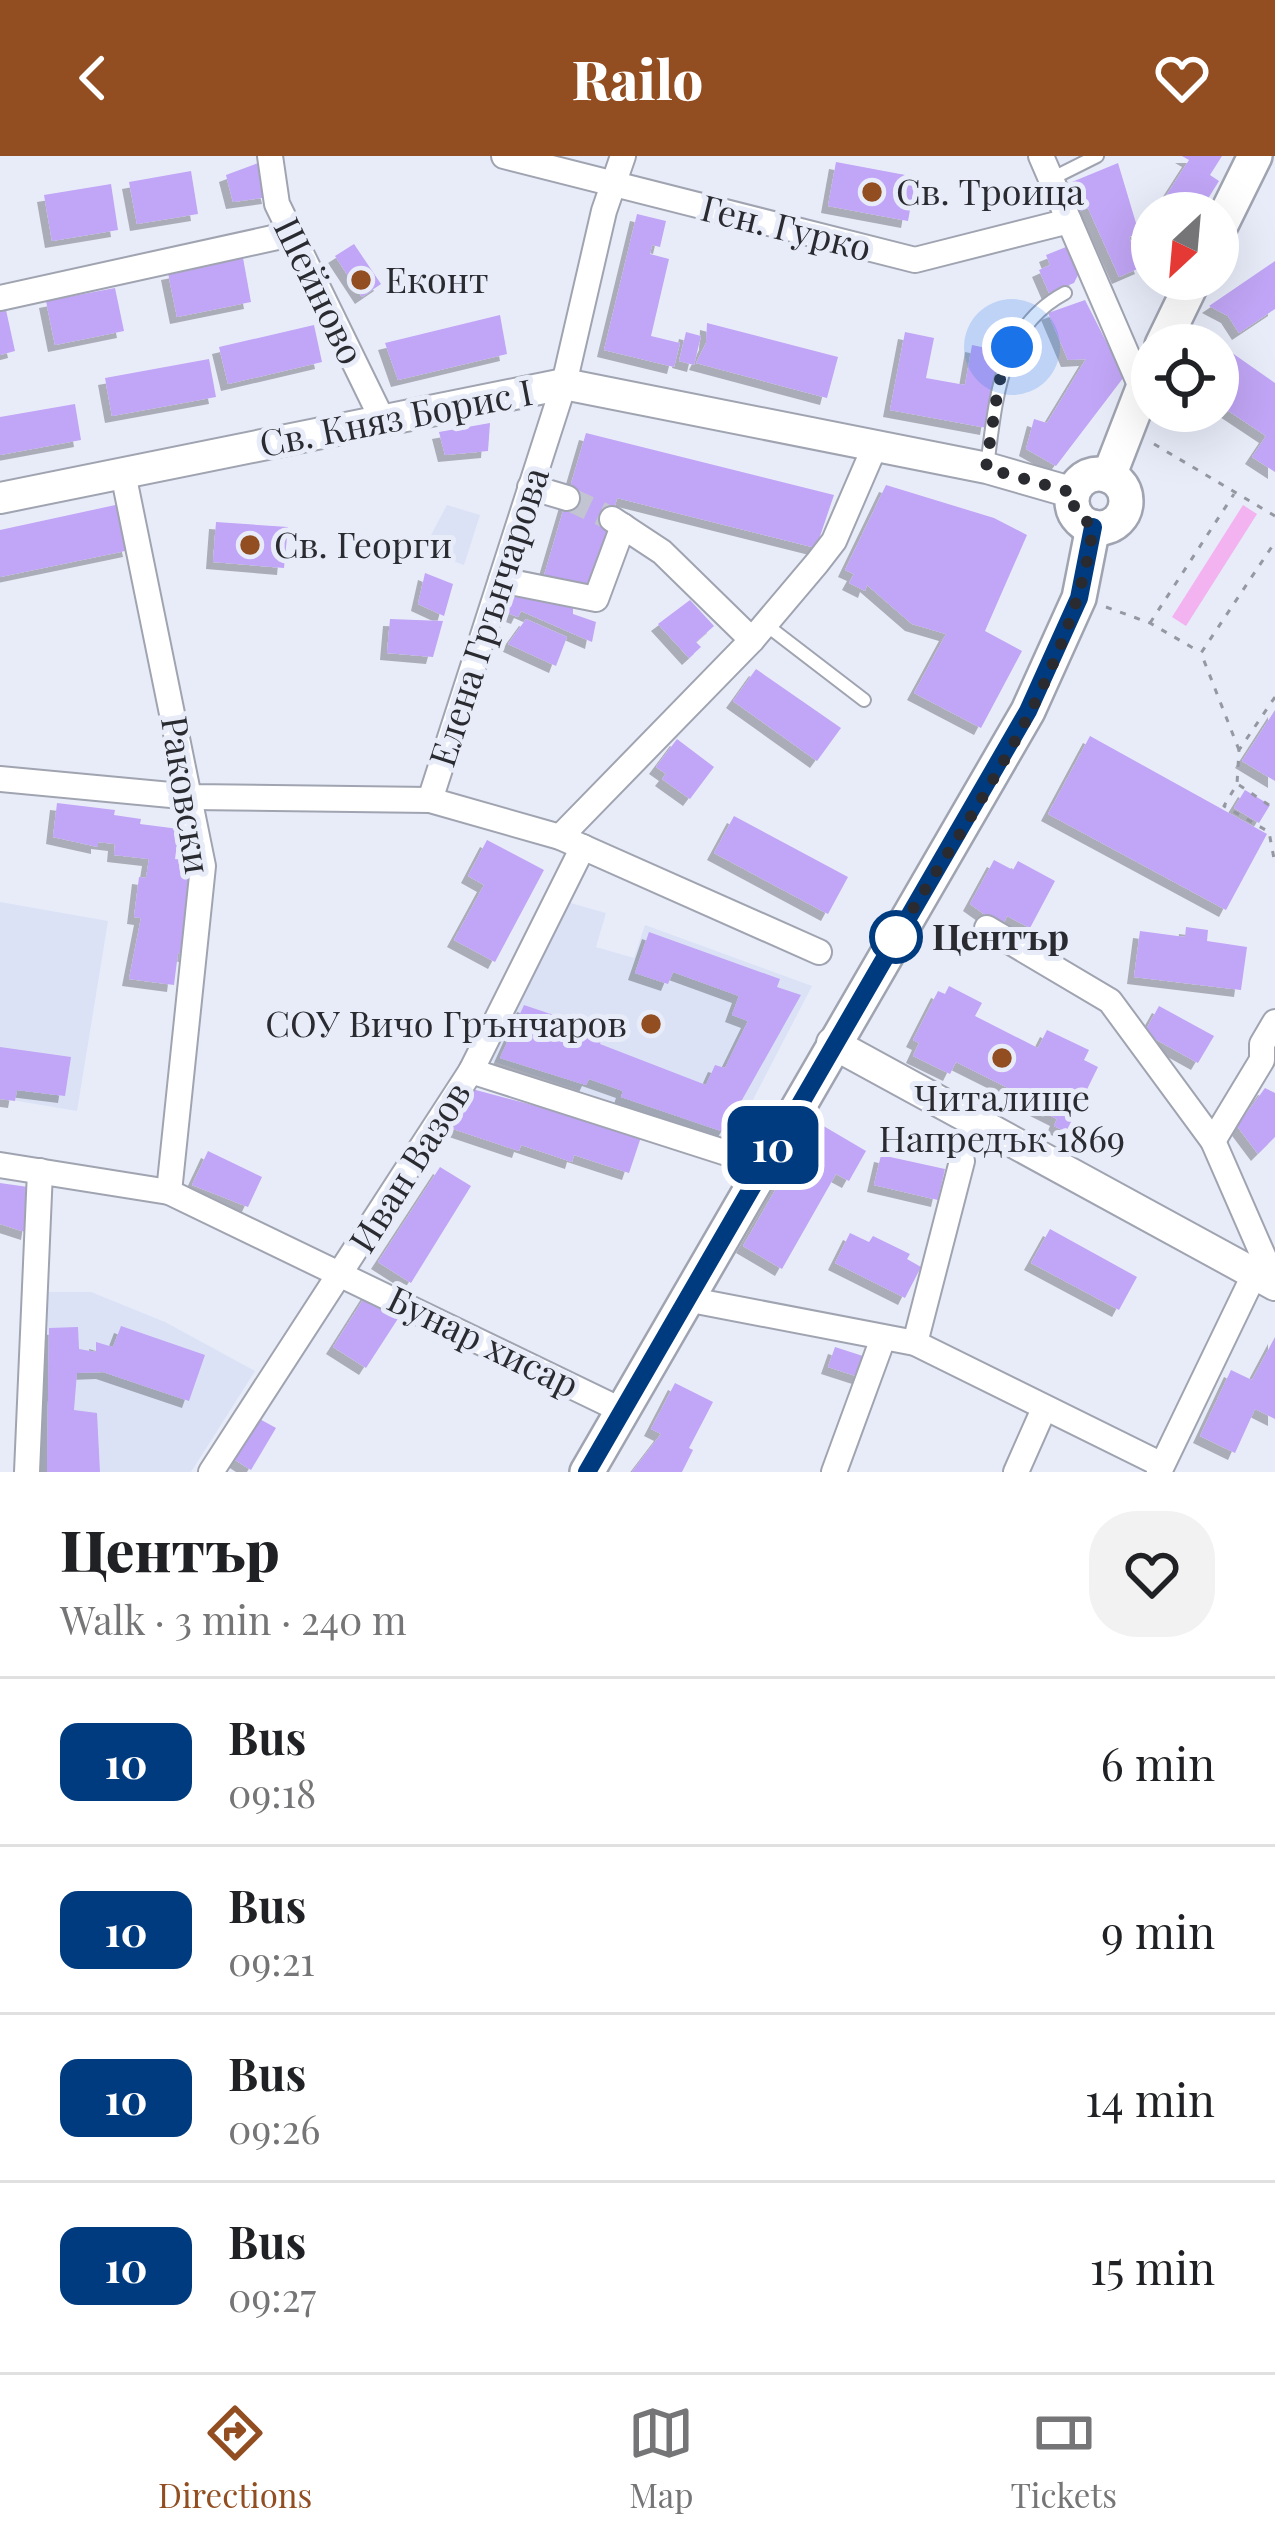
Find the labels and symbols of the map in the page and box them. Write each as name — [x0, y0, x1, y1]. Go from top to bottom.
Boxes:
place label: Св. Троица — [896, 166, 1084, 214]
marker: Св. Троица — [859, 179, 885, 205]
street label: Ген. Гурко — [697, 182, 876, 270]
north arrow — [1131, 192, 1239, 300]
street label: Шейново — [265, 209, 377, 371]
place label: Еконт — [385, 254, 489, 302]
marker: Еконт — [348, 267, 374, 293]
your location — [982, 317, 1042, 377]
street label: Св. Княз Борис I — [255, 366, 536, 466]
street label: Елена Грънчарова — [416, 461, 558, 772]
place label: Св. Георги — [274, 519, 452, 567]
marker: Св. Георги — [237, 532, 263, 558]
street label: Раковски — [152, 713, 224, 877]
place label: Център — [932, 911, 1069, 959]
marker: Център — [871, 912, 921, 962]
place label: СОУ Вичо Грънчаров — [265, 998, 627, 1046]
marker: СОУ Вичо Грънчаров — [638, 1011, 664, 1037]
marker: Читалище Напредък 1869 — [989, 1045, 1015, 1071]
street label: Иван Вазов — [337, 1071, 480, 1261]
place label: Читалище Напредък 1869 — [879, 1072, 1125, 1161]
line badge: 10 — [719, 1106, 827, 1184]
street label: Бунар хисар — [380, 1273, 587, 1407]

